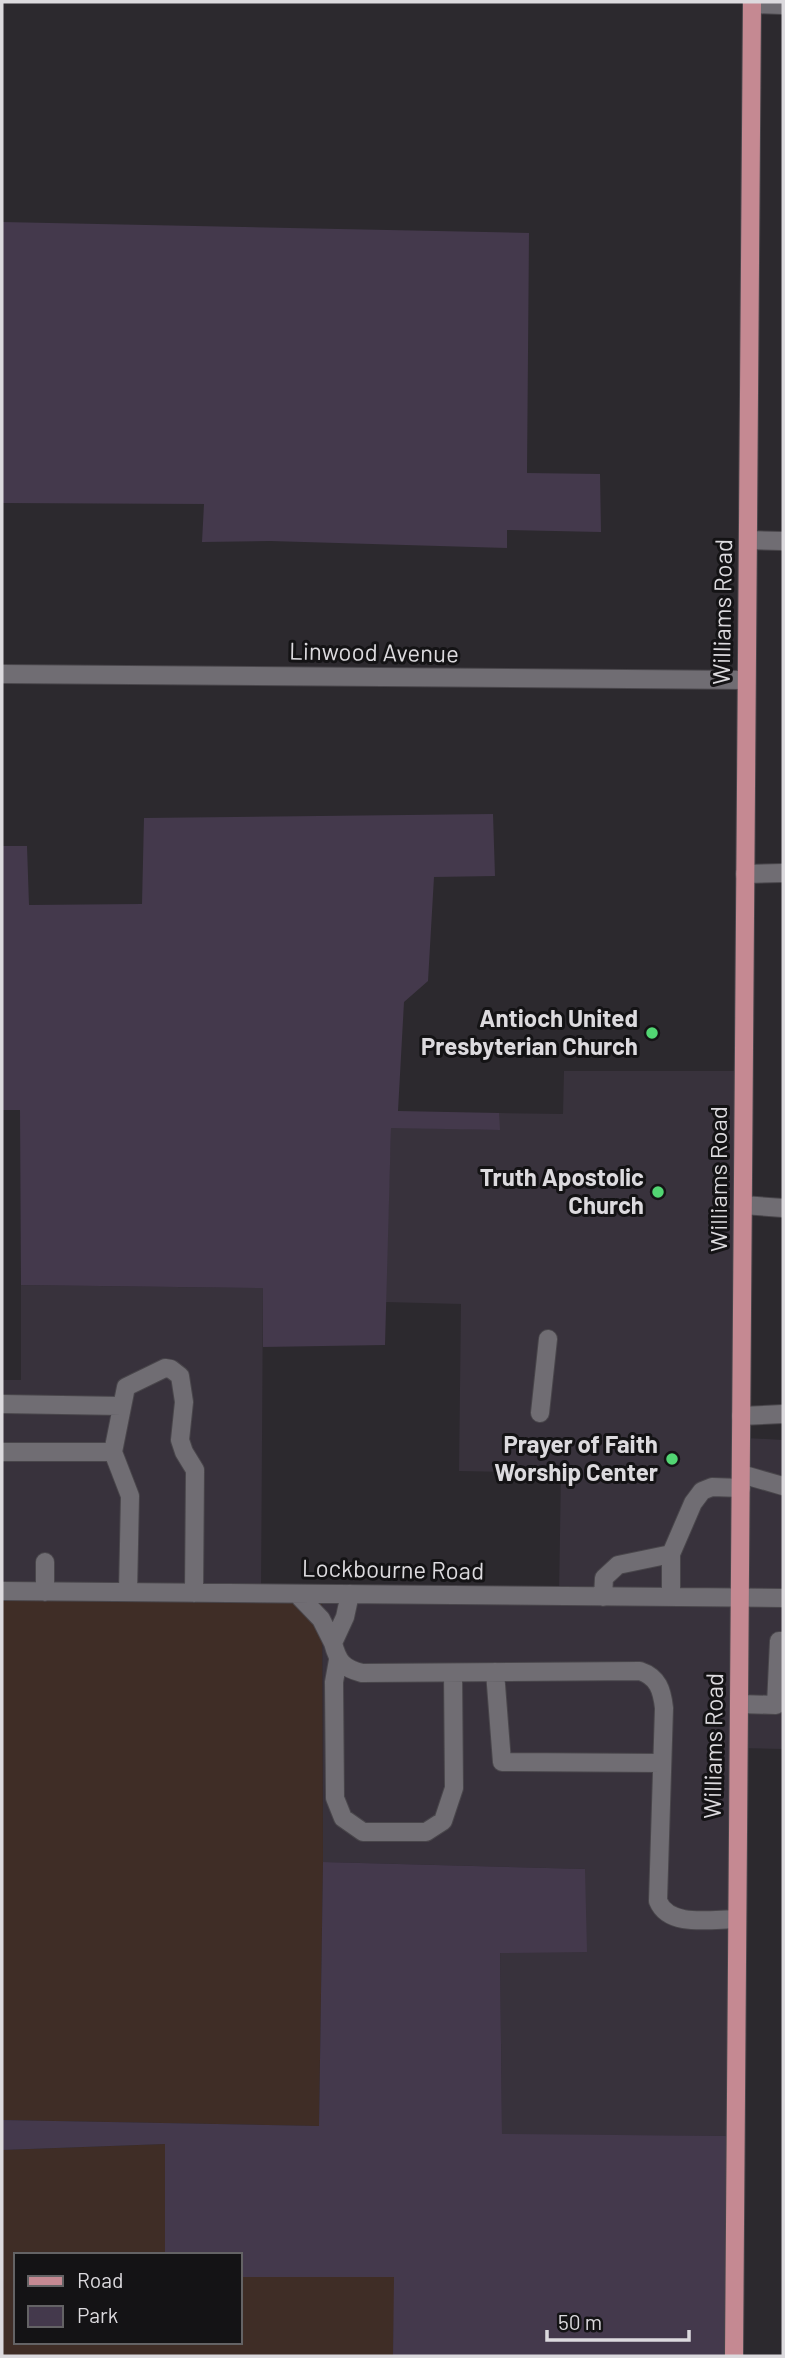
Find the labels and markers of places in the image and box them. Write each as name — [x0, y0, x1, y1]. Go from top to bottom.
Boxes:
place label: Antioch United Presbyterian Church — [421, 1003, 638, 1060]
marker: Antioch United Presbyterian Church — [644, 1025, 660, 1041]
place label: Truth Apostolic Church — [480, 1162, 644, 1219]
marker: Truth Apostolic Church — [650, 1184, 666, 1200]
place label: Prayer of Faith Worship Center — [494, 1429, 658, 1486]
marker: Prayer of Faith Worship Center — [664, 1451, 680, 1467]

